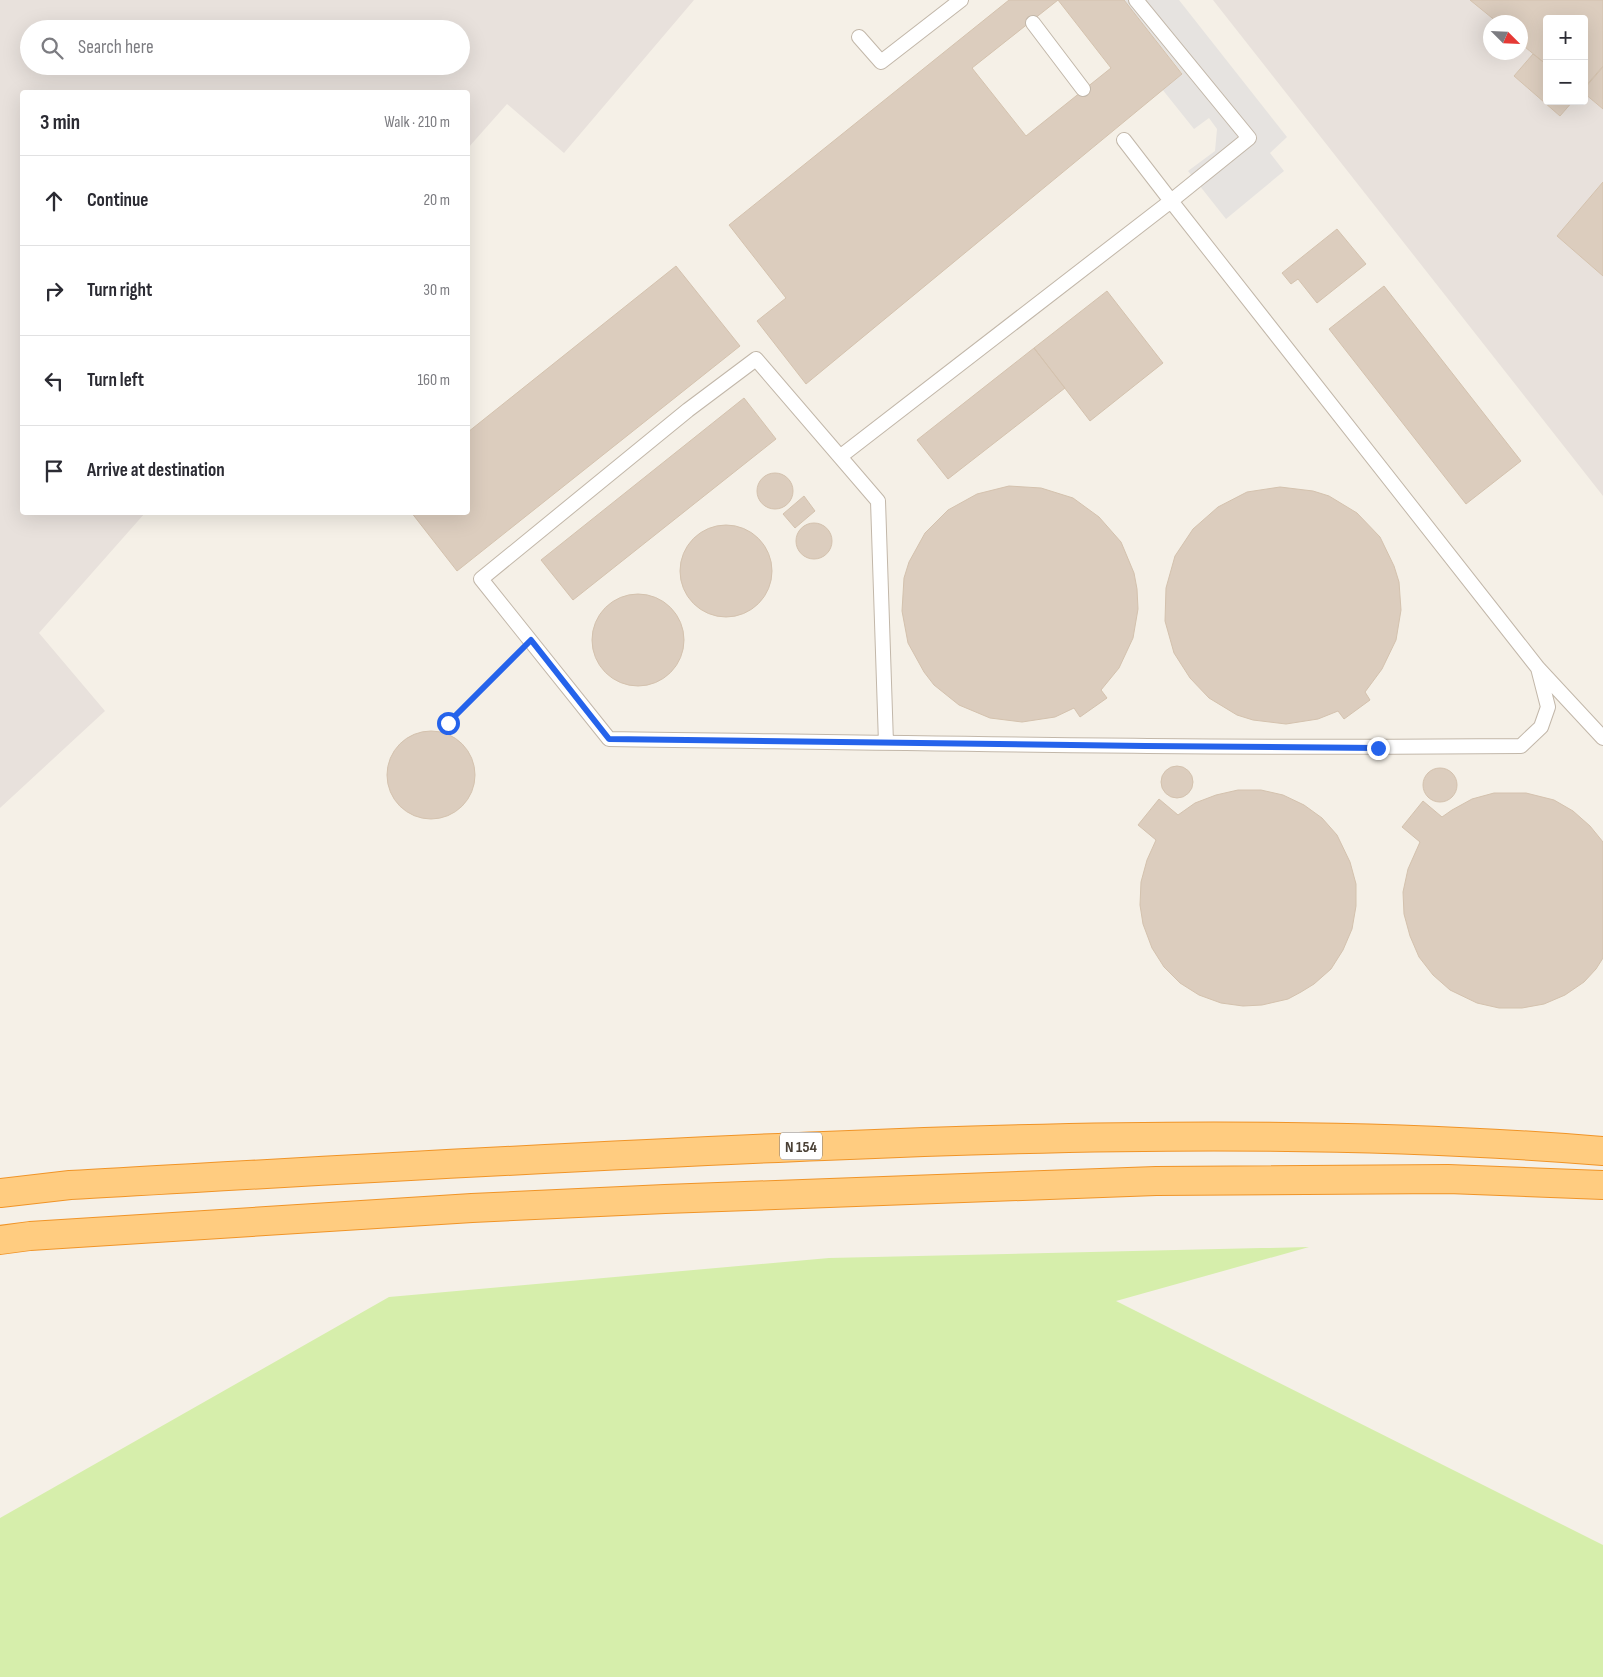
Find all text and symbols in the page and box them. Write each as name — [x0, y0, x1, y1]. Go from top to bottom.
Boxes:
north arrow — [1483, 15, 1528, 60]
map controls — [1543, 15, 1588, 105]
button: + — [1543, 15, 1588, 60]
search box — [20, 20, 470, 75]
icon: search — [38, 34, 66, 62]
text: Search here — [78, 36, 154, 59]
button: − — [1543, 60, 1588, 105]
text: 3 min — [40, 110, 80, 135]
text: Walk · 210 m — [384, 113, 450, 132]
icon: ahead — [40, 187, 68, 215]
text: Continue — [87, 189, 148, 212]
text: 20 m — [423, 191, 450, 210]
icon: right — [40, 277, 68, 305]
text: Turn right — [87, 279, 152, 302]
text: 30 m — [423, 281, 450, 300]
icon: left — [40, 367, 68, 395]
text: Turn left — [87, 369, 144, 392]
text: 160 m — [417, 371, 450, 390]
icon: arrive — [40, 457, 68, 485]
text: Arrive at destination — [87, 459, 225, 482]
route start — [437, 712, 460, 735]
route end — [1367, 737, 1390, 760]
road number: N 154 — [780, 1132, 822, 1160]

